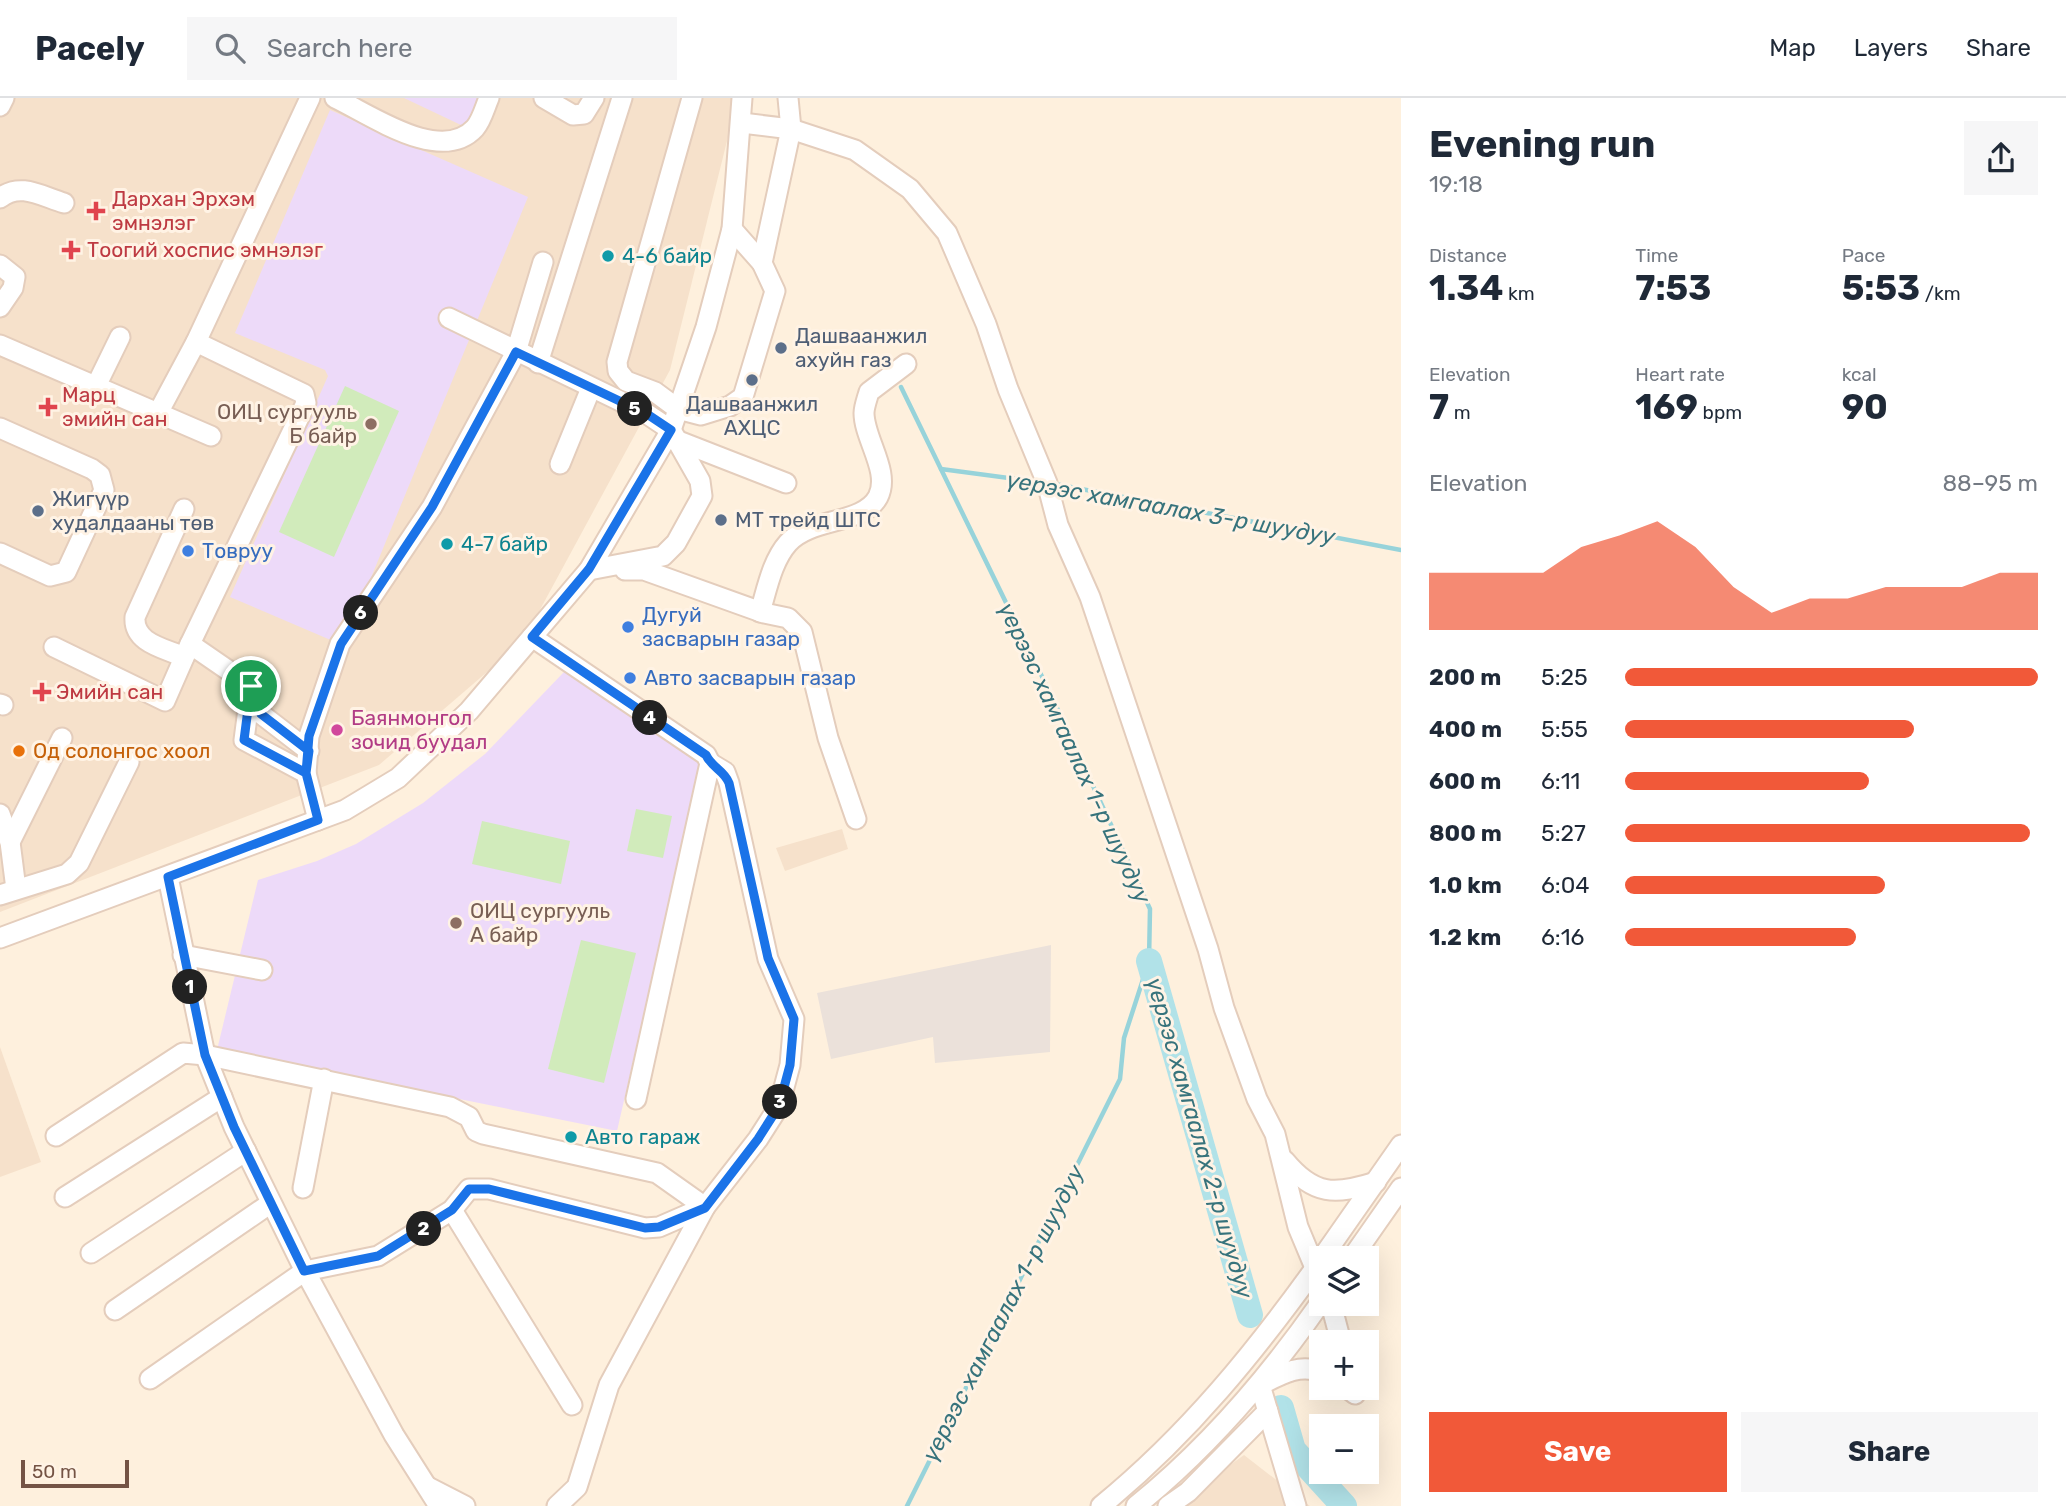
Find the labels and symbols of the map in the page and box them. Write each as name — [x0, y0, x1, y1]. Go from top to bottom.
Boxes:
place label: Дархан Эрхэм эмнэлэг — [112, 186, 255, 235]
marker: Дархан Эрхэм эмнэлэг — [86, 201, 106, 221]
place label: Тоогий хоспис эмнэлэг — [87, 237, 323, 262]
marker: Тоогий хоспис эмнэлэг — [61, 240, 81, 260]
place label: 4-6 байр — [622, 243, 712, 268]
marker: 4-6 байр — [600, 248, 616, 264]
place label: Дашваанжил ахуйн газ — [795, 323, 928, 372]
marker: Дашваанжил ахуйн газ — [773, 340, 789, 356]
marker: Дашваанжил АХЦС — [744, 372, 760, 388]
place label: Марц эмийн сан — [62, 382, 167, 431]
place label: Дашваанжил АХЦС — [686, 391, 818, 440]
pin: 5 — [618, 392, 652, 426]
marker: Марц эмийн сан — [40, 399, 56, 415]
place label: ОИЦ сургууль Б байр — [217, 399, 357, 448]
marker: ОИЦ сургууль Б байр — [363, 416, 379, 432]
water label: үерээс хамгаалах 3-р шуудуу — [1005, 465, 1339, 551]
place label: Жигүүр худалдааны төв — [52, 486, 214, 535]
marker: Жигүүр худалдааны төв — [30, 503, 46, 519]
place label: МТ трейд ШТС — [735, 507, 881, 532]
marker: МТ трейд ШТС — [713, 512, 729, 528]
place label: 4-7 байр — [461, 531, 548, 556]
marker: 4-7 байр — [439, 536, 455, 552]
place label: Товруу — [202, 538, 273, 563]
marker: Товруу — [180, 543, 196, 559]
pin: 6 — [344, 596, 378, 630]
water label: үерээс хамгаалах 1-р шуудуу — [993, 598, 1158, 909]
place label: Дугуй засварын газар — [642, 602, 800, 651]
marker: Дугуй засварын газар — [620, 619, 636, 635]
pin — [221, 656, 281, 716]
place label: Авто засварын газар — [644, 665, 856, 690]
marker: Авто засварын газар — [622, 670, 638, 686]
place label: Эмийн сан — [56, 679, 163, 704]
marker: Эмийн сан — [34, 684, 50, 700]
pin: 4 — [632, 700, 668, 736]
place label: Баянмонгол зочид буудал — [351, 705, 487, 754]
marker: Баянмонгол зочид буудал — [329, 722, 345, 738]
place label: Од солонгос хоол — [33, 738, 210, 763]
marker: Од солонгос хоол — [11, 743, 27, 759]
place label: ОИЦ сургууль А байр — [470, 898, 610, 947]
marker: ОИЦ сургууль А байр — [448, 915, 464, 931]
pin: 1 — [172, 970, 208, 1004]
water label: үерээс хамгаалах 2-р шуудуу — [1141, 974, 1260, 1303]
pin: 3 — [762, 1084, 798, 1119]
place label: Авто гараж — [585, 1124, 701, 1149]
marker: Авто гараж — [563, 1129, 579, 1145]
water label: үерээс хамгаалах 1-р шуудуу — [916, 1159, 1091, 1466]
pin: 2 — [406, 1212, 442, 1246]
scale bar — [21, 1457, 130, 1489]

